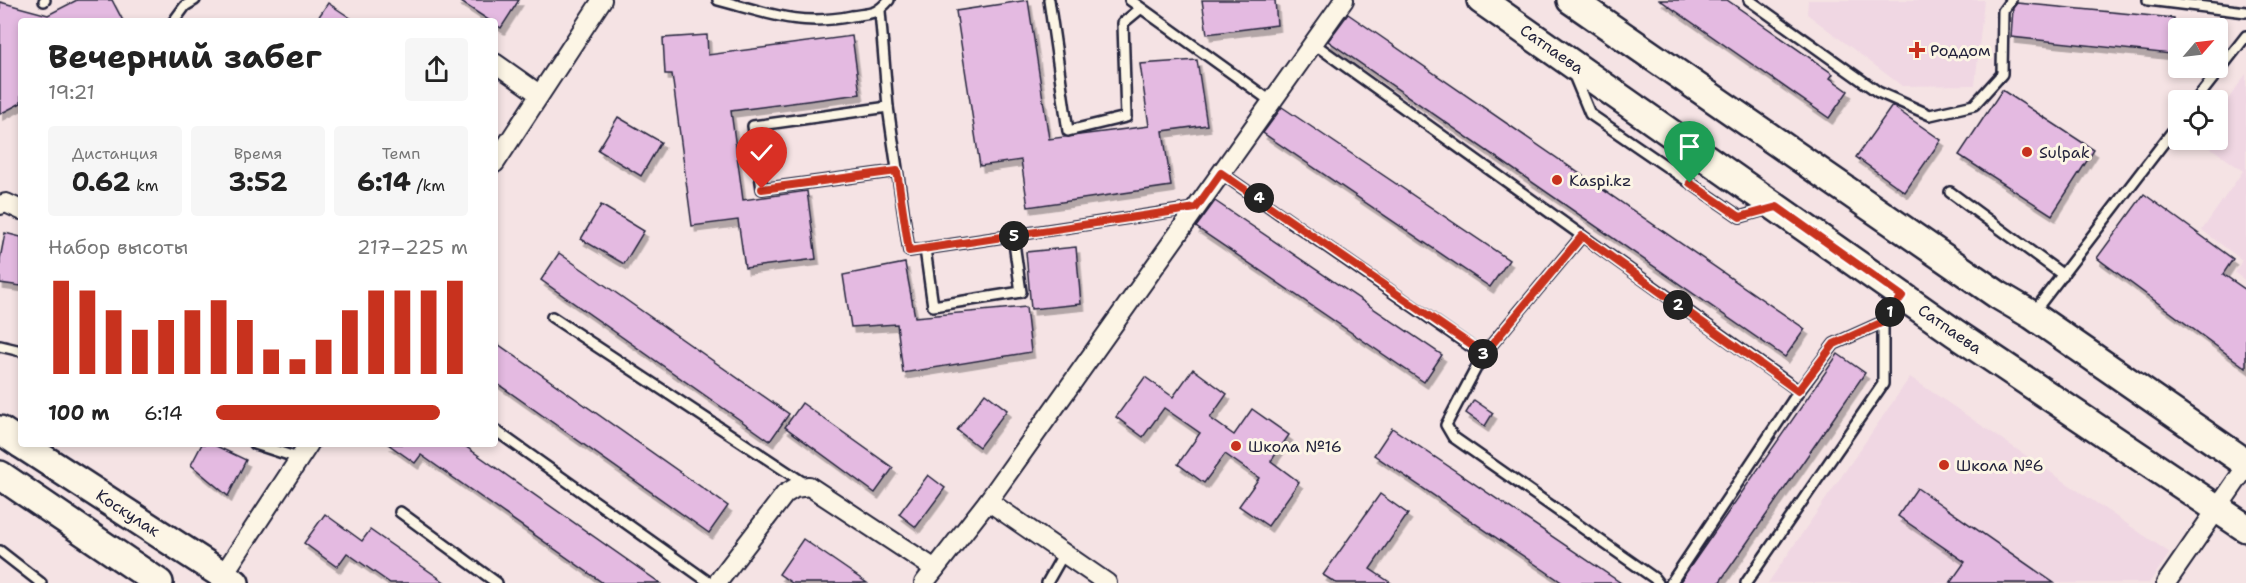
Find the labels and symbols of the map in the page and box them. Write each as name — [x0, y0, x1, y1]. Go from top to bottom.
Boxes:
north arrow — [2168, 18, 2228, 78]
street label: Сатпаева — [1516, 19, 1588, 79]
place label: Роддом — [1930, 40, 1990, 61]
marker: Роддом — [1908, 41, 1926, 59]
pin — [1664, 121, 1715, 183]
pin — [736, 127, 787, 189]
place label: Sulpak — [2039, 142, 2090, 163]
marker: Sulpak — [2020, 145, 2034, 159]
place label: Kaspi.kz — [1569, 170, 1631, 191]
marker: Kaspi.kz — [1550, 173, 1564, 187]
pin: 4 — [1244, 183, 1274, 213]
pin: 5 — [999, 221, 1029, 251]
pin: 2 — [1663, 290, 1693, 320]
pin: 1 — [1875, 297, 1905, 327]
street label: Сатпаева — [1914, 299, 1986, 359]
pin: 3 — [1468, 339, 1498, 369]
place label: Школа №16 — [1248, 436, 1342, 457]
marker: Школа №16 — [1229, 439, 1243, 453]
place label: Школа №6 — [1956, 455, 2044, 476]
marker: Школа №6 — [1937, 458, 1951, 472]
street label: Коскулак — [92, 485, 164, 542]

